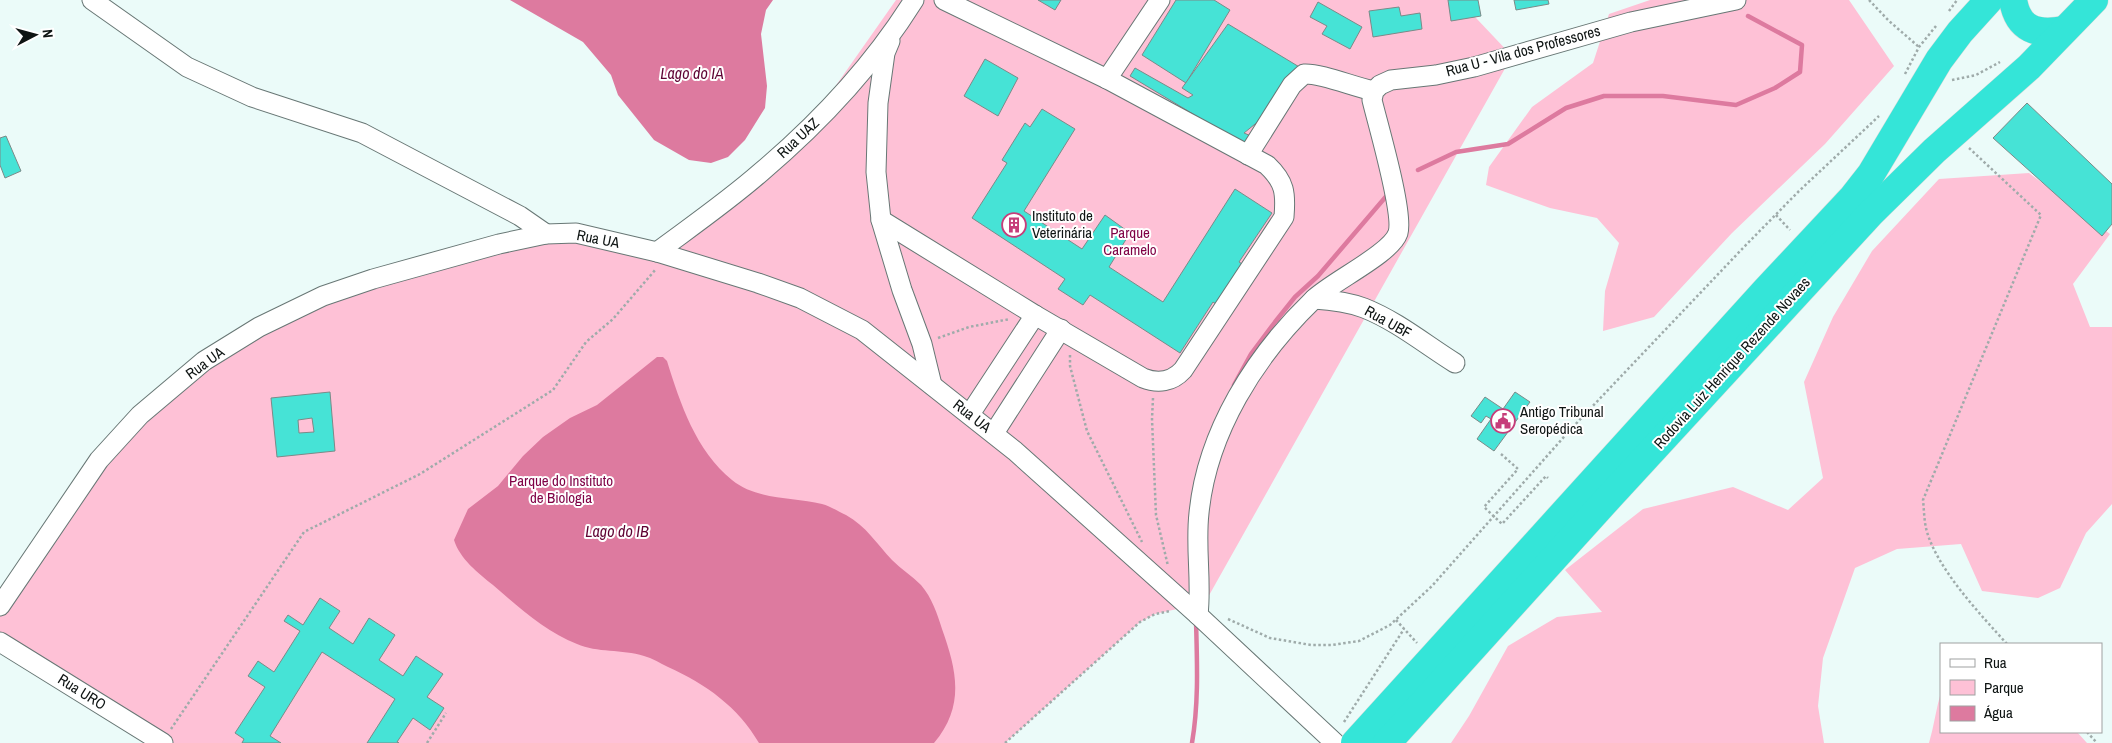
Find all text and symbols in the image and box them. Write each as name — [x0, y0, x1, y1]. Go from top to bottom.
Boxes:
north arrow — [10, 10, 60, 60]
street label: Rua U - Vila dos Professores — [1443, 20, 1602, 81]
text: N — [39, 29, 57, 39]
water label: Lago do IA — [660, 62, 724, 84]
street label: Rua UAZ — [772, 112, 824, 163]
place label: Instituto de Veterinária — [1032, 205, 1093, 243]
building icon: Instituto de Veterinária — [1001, 212, 1027, 238]
park label: Parque Caramelo — [1103, 222, 1157, 260]
street label: Rua UA — [575, 224, 622, 253]
street label: Rodovia Luiz Henrique Rezende Novaes — [1649, 272, 1814, 453]
street label: Rua UBF — [1361, 300, 1415, 343]
street label: Rua UA — [181, 341, 229, 384]
street label: Rua UA — [949, 394, 996, 438]
place label: Antigo Tribunal Seropédica — [1519, 401, 1603, 439]
public building icon: Antigo Tribunal Seropédica — [1490, 408, 1516, 434]
park label: Parque do Instituto de Biologia — [509, 470, 613, 508]
water label: Lago do IB — [585, 520, 649, 542]
legend — [1940, 643, 2102, 733]
text: Rua — [1984, 652, 2007, 673]
street label: Rua URO — [54, 669, 110, 715]
text: Parque — [1984, 677, 2024, 698]
text: Água — [1983, 702, 2013, 723]

